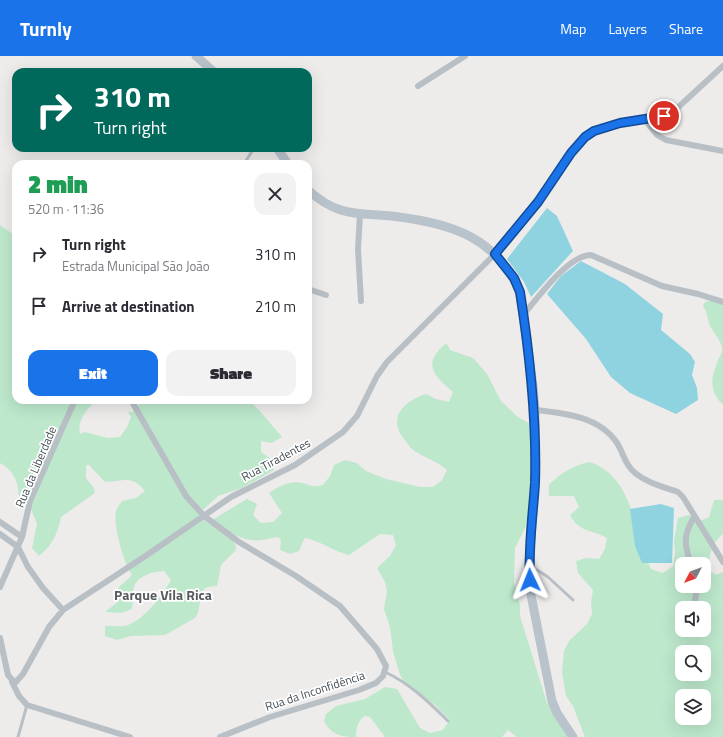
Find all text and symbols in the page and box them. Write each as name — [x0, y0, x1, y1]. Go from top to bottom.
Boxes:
text: Turnly — [20, 14, 72, 43]
text: Map — [560, 18, 586, 39]
text: Layers — [608, 18, 647, 39]
text: Share — [669, 18, 703, 39]
text: 310 m — [94, 75, 171, 118]
icon: right — [28, 84, 80, 136]
pin — [647, 99, 681, 133]
icon: arrive — [653, 105, 675, 127]
text: Turn right — [94, 114, 167, 141]
text: 2 min — [28, 166, 88, 202]
button: close — [254, 173, 296, 215]
text: 520 m · 11:36 — [28, 199, 104, 219]
text: Turn right — [62, 233, 126, 256]
icon: right — [28, 243, 50, 265]
text: 310 m — [255, 243, 296, 266]
text: Estrada Municipal São João — [62, 256, 210, 276]
icon: arrive — [28, 295, 50, 317]
text: Arrive at destination — [62, 295, 195, 318]
text: 210 m — [255, 295, 296, 318]
button: Exit — [28, 350, 158, 396]
button: Share — [166, 350, 296, 396]
street label: Rua da Liberdade — [10, 423, 61, 511]
street label: Rua Tiradentes — [238, 433, 314, 486]
north arrow — [675, 557, 711, 593]
map controls — [675, 557, 711, 725]
position arrow — [509, 559, 551, 601]
district label: Parque Vila Rica — [114, 584, 212, 605]
button: sound — [675, 601, 711, 637]
button: search — [675, 645, 711, 681]
street label: Rua da Inconfidência — [262, 665, 367, 716]
button: layers — [675, 689, 711, 725]

